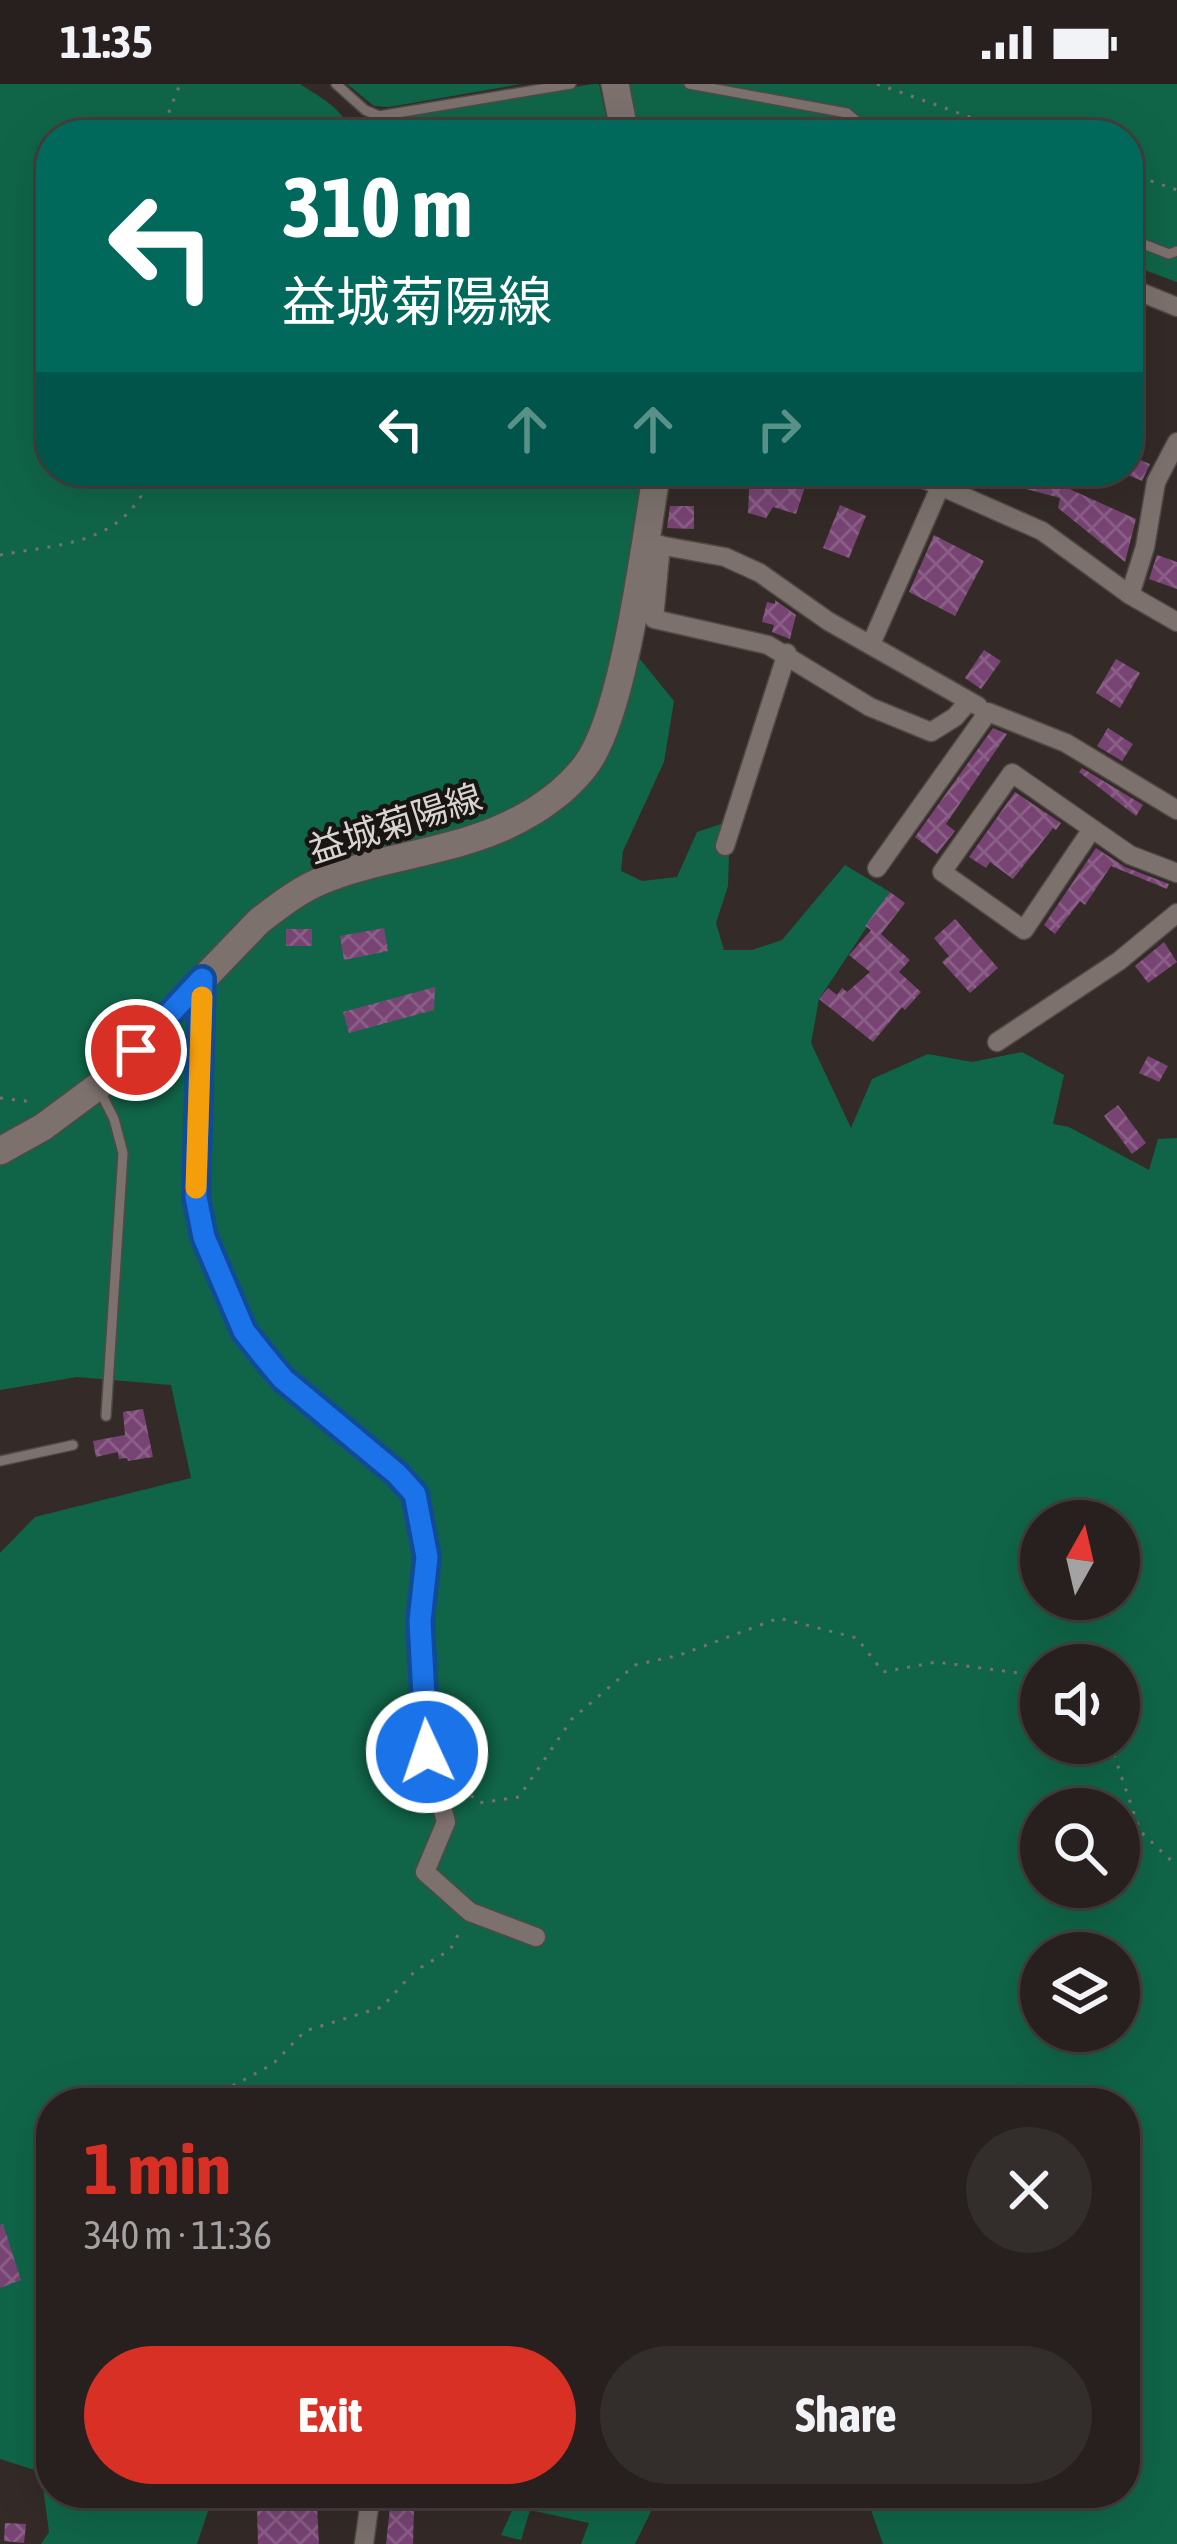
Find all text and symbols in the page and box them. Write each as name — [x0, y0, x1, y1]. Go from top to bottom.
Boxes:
text: 11:35 — [60, 16, 153, 68]
text: 310 m — [282, 159, 472, 255]
icon: left — [84, 168, 240, 324]
text: 益城菊陽線 — [282, 271, 552, 332]
icon: left — [368, 396, 434, 462]
icon: ahead — [494, 396, 560, 462]
icon: ahead — [620, 396, 686, 462]
icon: right — [746, 396, 812, 462]
street label: 益城菊陽線 — [303, 775, 487, 871]
pin — [85, 999, 187, 1101]
icon: arrive — [103, 1017, 169, 1083]
north arrow — [1020, 1500, 1140, 1620]
map controls — [1020, 1500, 1140, 2052]
button: sound — [1020, 1644, 1140, 1764]
position arrow — [364, 1689, 490, 1815]
button: search — [1020, 1788, 1140, 1908]
button: layers — [1020, 1932, 1140, 2052]
text: 1 min — [84, 2127, 231, 2209]
button: close — [966, 2127, 1092, 2253]
text: 340 m · 11:36 — [84, 2213, 272, 2257]
button: Exit — [84, 2346, 576, 2484]
button: Share — [600, 2346, 1092, 2484]

